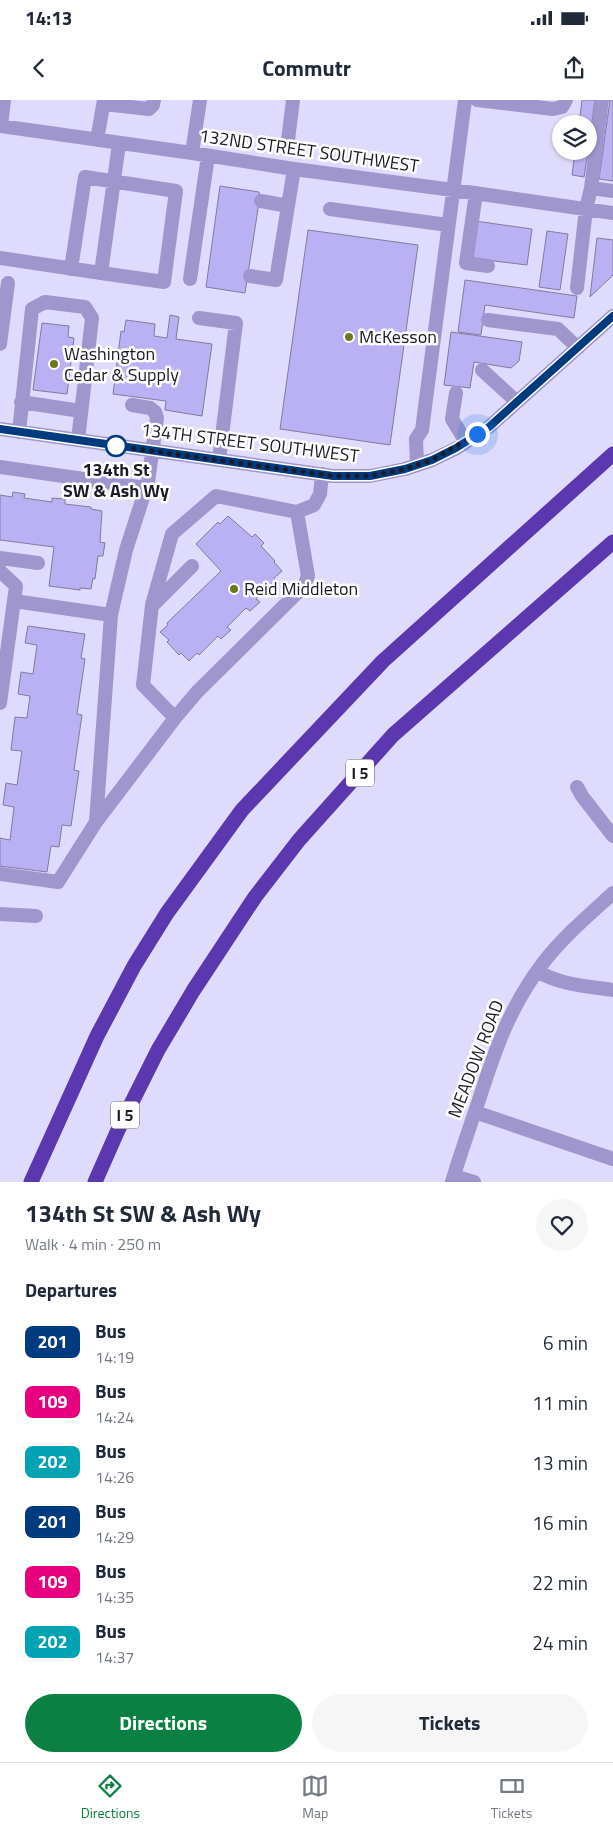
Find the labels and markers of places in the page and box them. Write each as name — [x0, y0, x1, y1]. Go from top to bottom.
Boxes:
place label: McKesson — [359, 323, 437, 350]
marker: McKesson — [343, 331, 355, 343]
place label: Washington Cedar & Supply — [64, 340, 179, 388]
marker: Washington Cedar & Supply — [48, 358, 60, 370]
marker: 134th St SW & Ash Wy — [105, 435, 127, 457]
place label: 134th St SW & Ash Wy — [63, 456, 169, 504]
place label: Reid Middleton — [244, 575, 358, 602]
marker: Reid Middleton — [228, 583, 240, 595]

